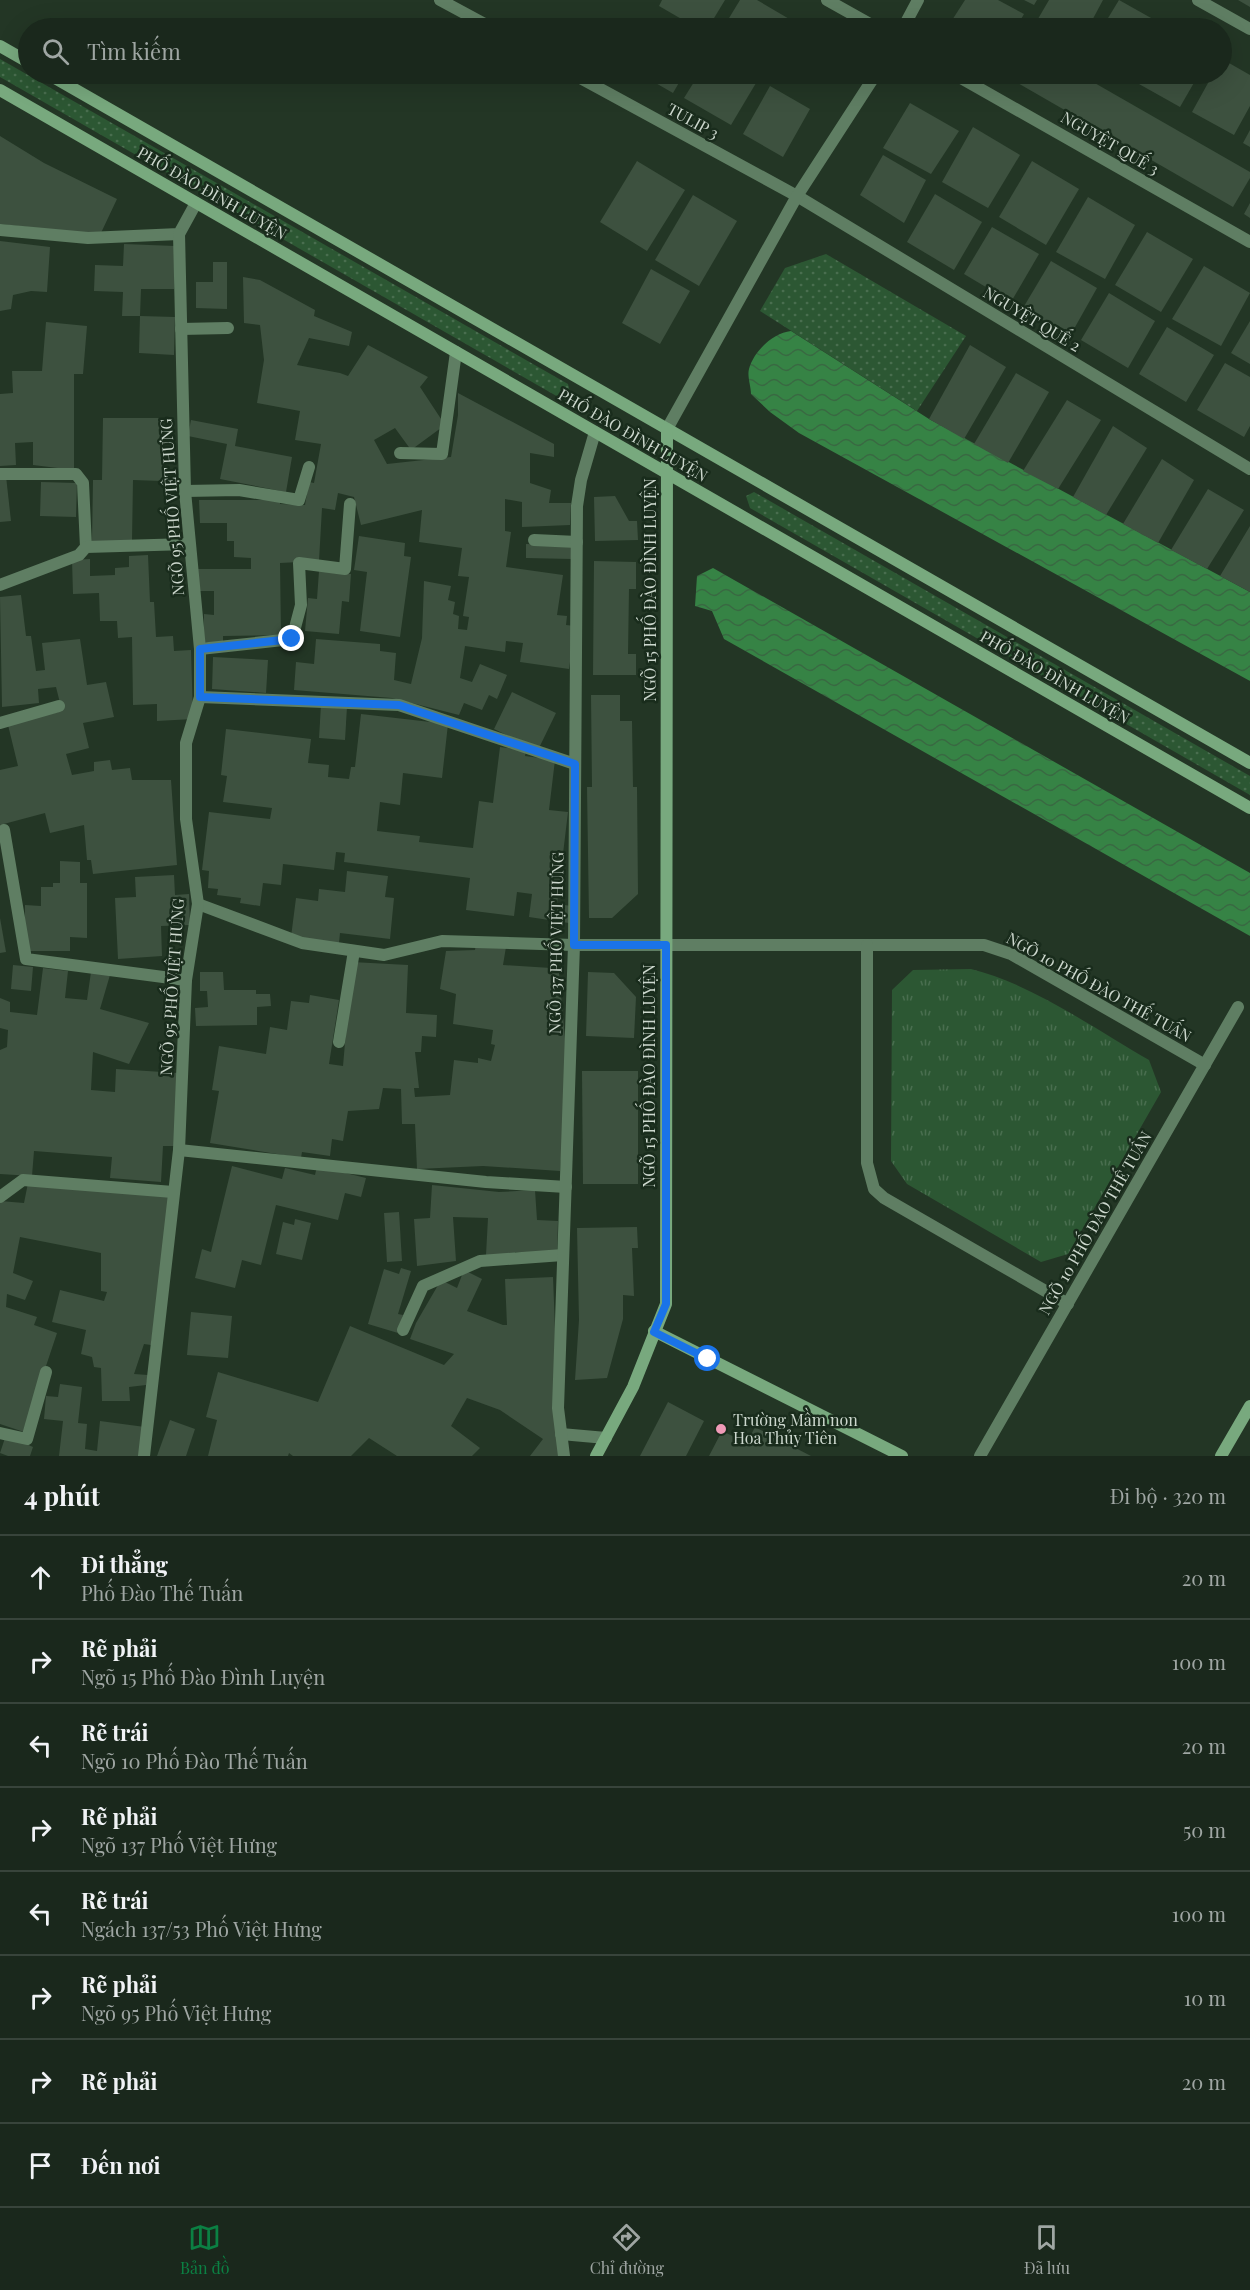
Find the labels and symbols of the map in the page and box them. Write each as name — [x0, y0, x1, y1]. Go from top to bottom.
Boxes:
street label: TULIP 3 — [664, 98, 723, 143]
street label: NGUYỆT QUẾ 3 — [1057, 103, 1165, 179]
street label: PHỐ ĐÀO ĐÌNH LUYỆN — [134, 138, 293, 244]
street label: NGUYỆT QUẾ 2 — [980, 279, 1086, 356]
street label: PHỐ ĐÀO ĐÌNH LUYỆN — [555, 380, 714, 486]
street label: NGÕ 95 PHỐ VIỆT HƯNG — [151, 418, 188, 597]
street label: NGÕ 15 PHỐ ĐÀO ĐÌNH LUYỆN — [635, 478, 660, 702]
street label: PHỐ ĐÀO ĐÌNH LUYỆN — [977, 622, 1136, 728]
route end — [278, 625, 304, 651]
street label: NGÕ 137 PHỐ VIỆT HƯNG — [539, 852, 568, 1034]
street label: NGÕ 95 PHỐ VIỆT HƯNG — [151, 897, 188, 1076]
street label: NGÕ 10 PHỐ ĐÀO THẾ TUẤN — [1003, 923, 1197, 1046]
street label: NGÕ 15 PHỐ ĐÀO ĐÌNH LUYỆN — [634, 964, 659, 1188]
street label: NGÕ 10 PHỐ ĐÀO THẾ TUẤN — [1030, 1125, 1156, 1318]
route start — [694, 1345, 720, 1371]
place label: Trường Mầm non Hoa Thủy Tiên — [733, 1407, 858, 1448]
marker: Trường Mầm non Hoa Thủy Tiên — [714, 1422, 728, 1436]

